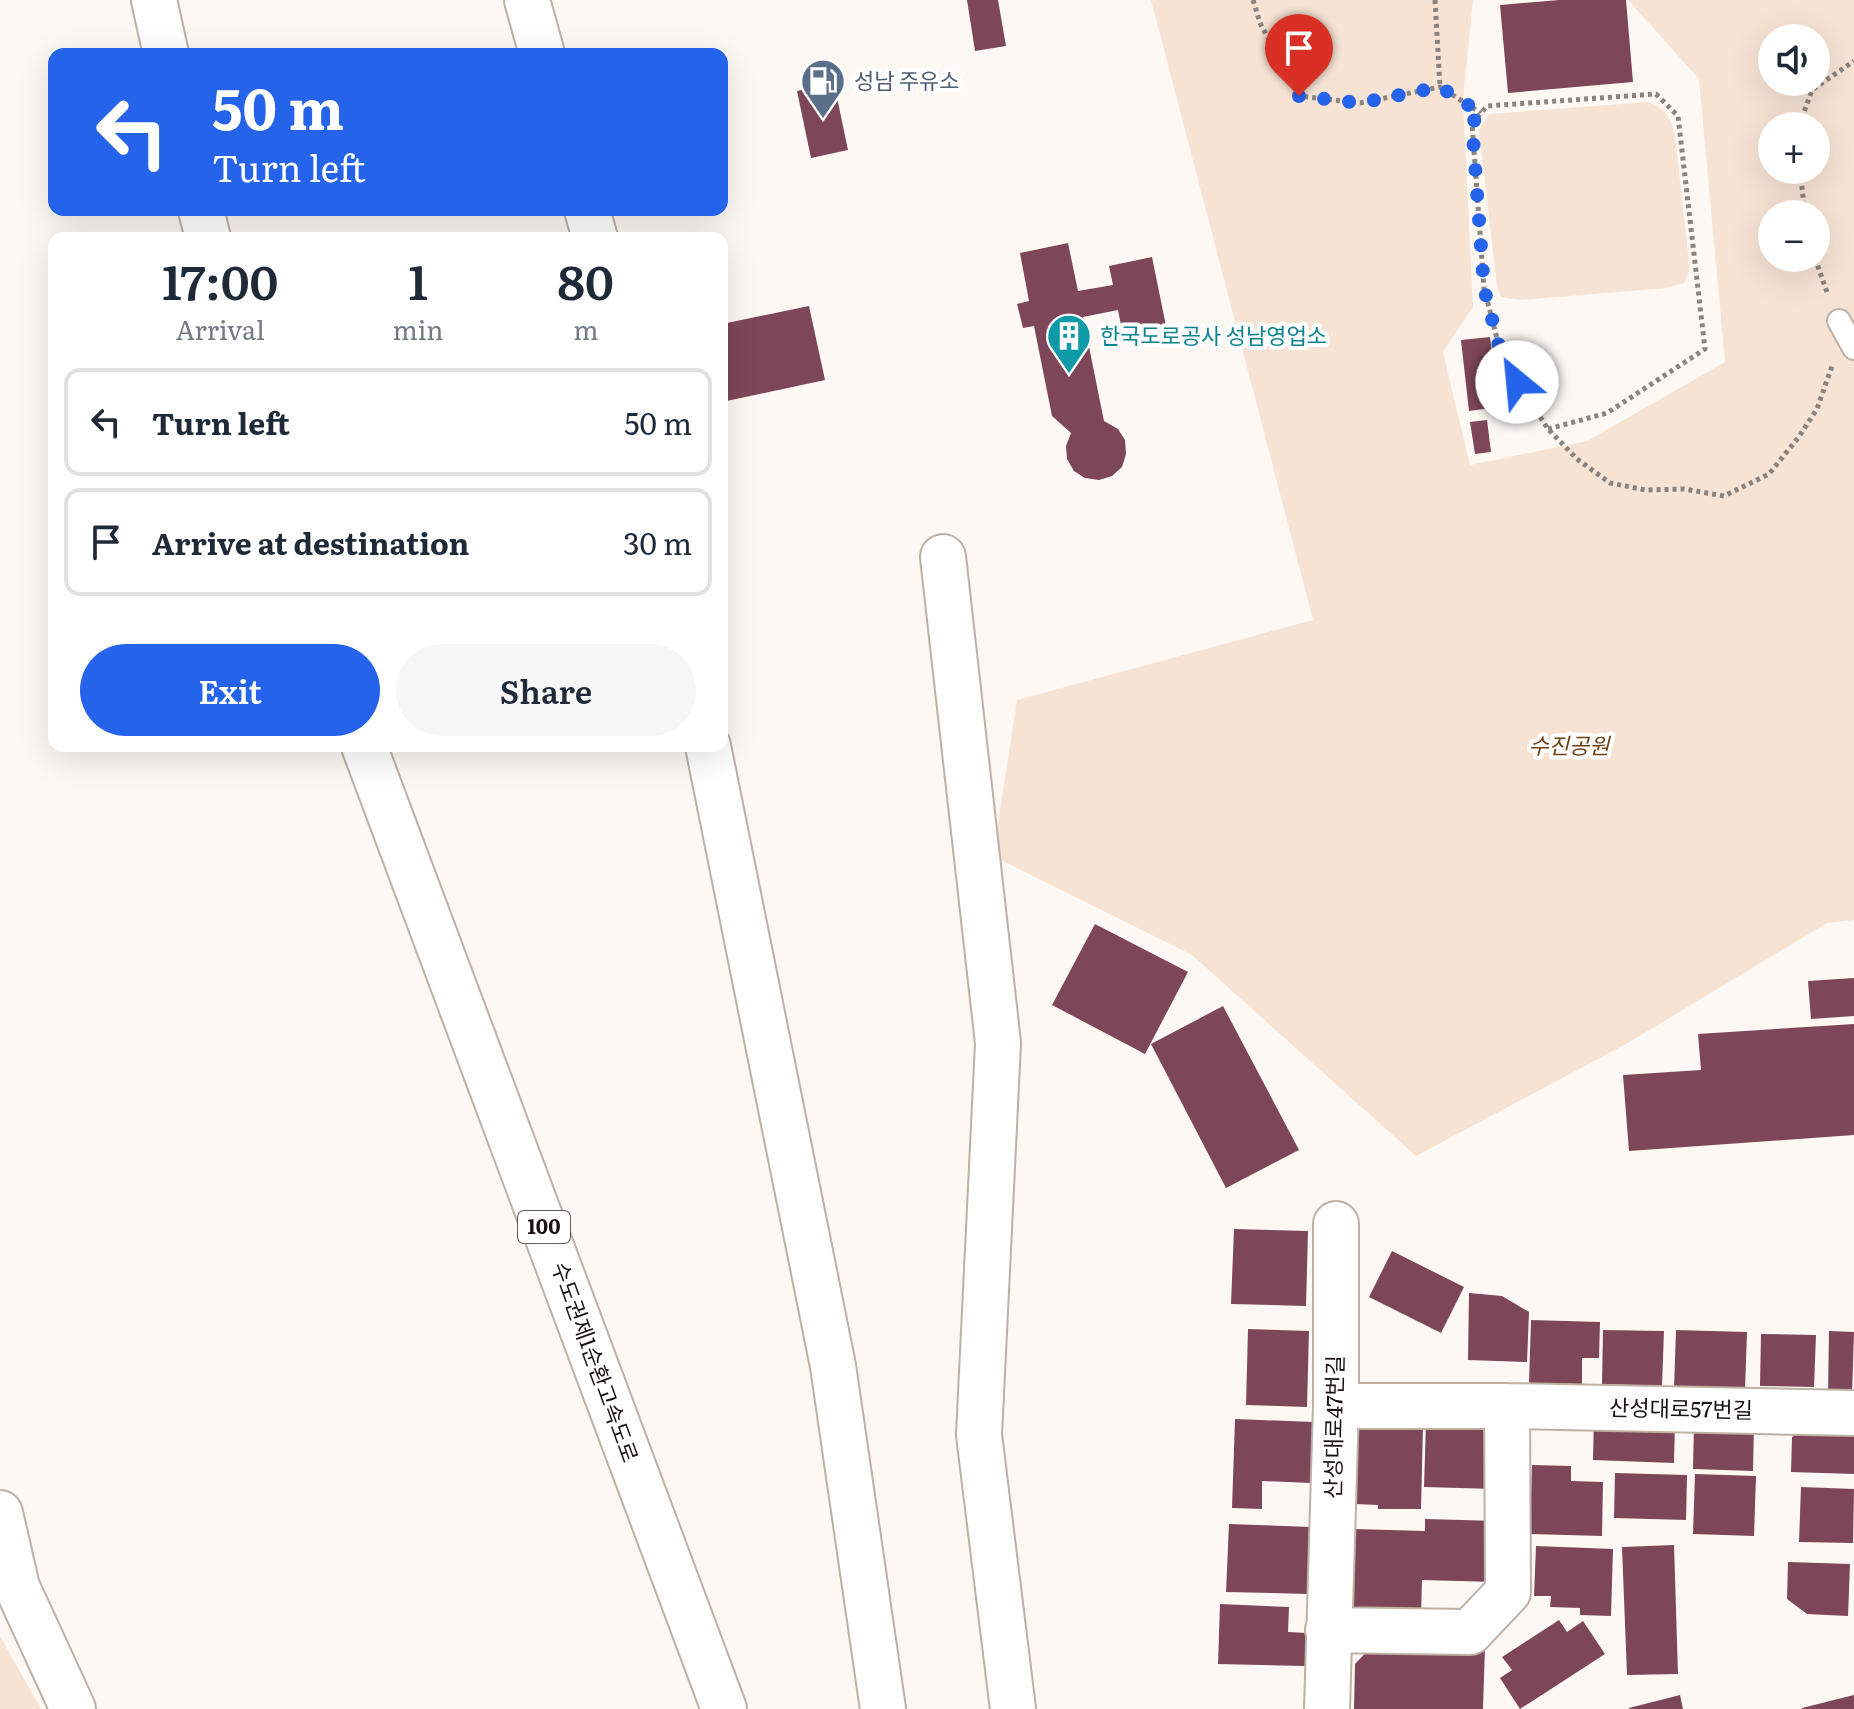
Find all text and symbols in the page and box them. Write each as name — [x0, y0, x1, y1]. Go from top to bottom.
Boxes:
pin — [1265, 14.0, 1333, 96]
map controls — [1758, 24, 1830, 272]
button: sound — [1758, 24, 1830, 96]
icon: arrive — [1277, 26, 1321, 70]
fuel station icon: 성남 주유소 — [799, 57, 847, 120]
place label: 성남 주유소 — [854, 63, 960, 96]
text: 50 m — [212, 64, 344, 147]
icon: left — [80, 80, 184, 184]
button: + — [1758, 112, 1830, 184]
text: Turn left — [212, 140, 366, 193]
button: − — [1758, 200, 1830, 272]
text: 17:00 — [162, 244, 278, 315]
text: 1 — [408, 244, 428, 315]
text: 80 — [558, 244, 614, 315]
text: Arrival — [176, 309, 265, 348]
text: min — [392, 309, 444, 348]
text: m — [573, 309, 598, 348]
building icon: 한국도로공사 성남영업소 — [1045, 312, 1093, 375]
place label: 한국도로공사 성남영업소 — [1100, 318, 1327, 351]
position arrow — [1475, 340, 1559, 424]
icon: left — [84, 400, 128, 444]
text: Turn left — [152, 400, 290, 444]
text: 50 m — [624, 400, 692, 444]
icon: arrive — [84, 520, 128, 564]
text: Arrive at destination — [152, 520, 469, 564]
text: 30 m — [623, 520, 692, 564]
button: Exit — [80, 644, 380, 736]
button: Share — [396, 644, 696, 736]
park label: 수진공원 — [1529, 728, 1611, 761]
road number: 100 — [518, 1211, 570, 1243]
street label: 수도권제1순환고속도로 — [545, 1257, 648, 1466]
street label: 산성대로47번길 — [1315, 1355, 1350, 1499]
street label: 산성대로57번길 — [1609, 1390, 1753, 1425]

